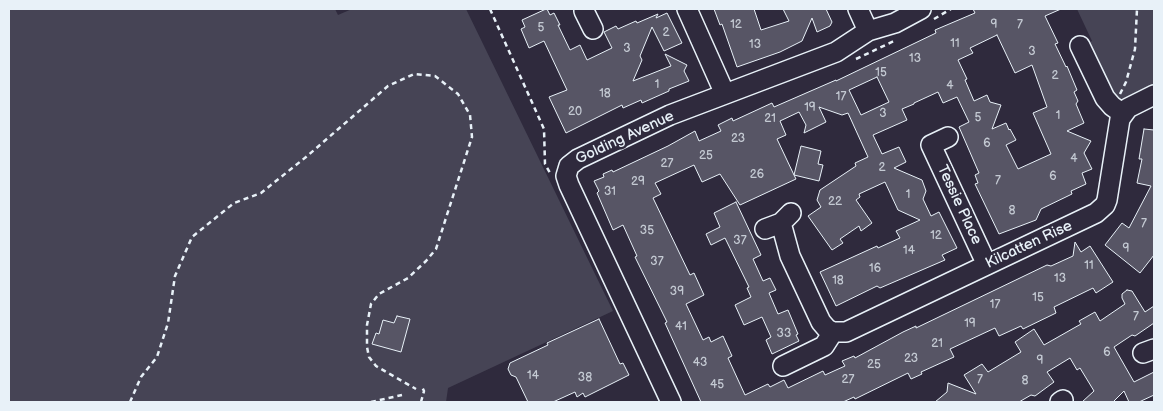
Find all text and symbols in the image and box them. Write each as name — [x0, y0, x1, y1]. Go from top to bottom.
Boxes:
house number: 12 — [730, 18, 742, 32]
house number: 9 — [991, 18, 997, 32]
house number: 7 — [1017, 18, 1023, 32]
house number: 5 — [538, 21, 544, 35]
house number: 2 — [662, 26, 670, 40]
house number: 11 — [950, 37, 960, 51]
house number: 13 — [749, 38, 761, 52]
house number: 3 — [623, 42, 631, 56]
house number: 3 — [1028, 45, 1036, 59]
house number: 13 — [909, 52, 921, 66]
house number: 15 — [875, 66, 887, 80]
house number: 2 — [1051, 69, 1059, 83]
house number: 1 — [655, 78, 659, 92]
house number: 4 — [946, 79, 954, 93]
house number: 18 — [599, 87, 611, 101]
house number: 17 — [836, 90, 846, 104]
house number: 19 — [804, 101, 816, 115]
house number: 20 — [568, 105, 582, 119]
street label: Golding Avenue — [573, 107, 677, 169]
house number: 3 — [879, 107, 887, 121]
house number: 1 — [1056, 109, 1060, 123]
house number: 5 — [975, 111, 981, 125]
house number: 21 — [764, 112, 776, 126]
house number: 23 — [731, 132, 745, 146]
house number: 6 — [983, 137, 991, 151]
house number: 25 — [699, 149, 713, 163]
house number: 4 — [1070, 152, 1078, 166]
house number: 27 — [661, 157, 673, 171]
house number: 2 — [878, 161, 886, 175]
street label: Tessie Place — [933, 162, 985, 248]
house number: 26 — [750, 168, 764, 182]
house number: 6 — [1049, 170, 1057, 184]
house number: 7 — [995, 174, 1001, 188]
house number: 29 — [631, 175, 645, 189]
house number: 31 — [604, 185, 616, 199]
house number: 1 — [906, 188, 910, 202]
house number: 22 — [828, 195, 842, 209]
house number: 8 — [1009, 204, 1015, 218]
street label: Kilcatten Rise — [983, 217, 1075, 273]
house number: 7 — [1141, 217, 1147, 231]
house number: 35 — [640, 224, 654, 238]
house number: 12 — [930, 229, 942, 243]
house number: 37 — [733, 234, 747, 248]
house number: 9 — [1123, 242, 1129, 256]
house number: 14 — [903, 244, 915, 258]
house number: 37 — [650, 255, 664, 269]
house number: 11 — [1084, 259, 1094, 273]
house number: 16 — [869, 262, 881, 276]
house number: 13 — [1054, 272, 1066, 286]
house number: 18 — [832, 274, 844, 288]
house number: 39 — [670, 285, 684, 299]
house number: 15 — [1032, 291, 1044, 305]
house number: 17 — [990, 298, 1000, 312]
house number: 7 — [1133, 310, 1139, 324]
house number: 19 — [964, 317, 976, 331]
house number: 41 — [675, 320, 687, 334]
house number: 33 — [777, 327, 791, 341]
house number: 21 — [931, 337, 943, 351]
house number: 6 — [1103, 346, 1111, 360]
house number: 23 — [904, 352, 918, 366]
house number: 9 — [1037, 354, 1043, 368]
house number: 43 — [693, 356, 707, 370]
house number: 25 — [867, 358, 881, 372]
house number: 14 — [527, 369, 539, 383]
house number: 38 — [578, 371, 592, 385]
house number: 27 — [842, 373, 854, 387]
house number: 7 — [977, 373, 983, 387]
house number: 8 — [1022, 374, 1028, 388]
house number: 45 — [710, 378, 724, 392]

